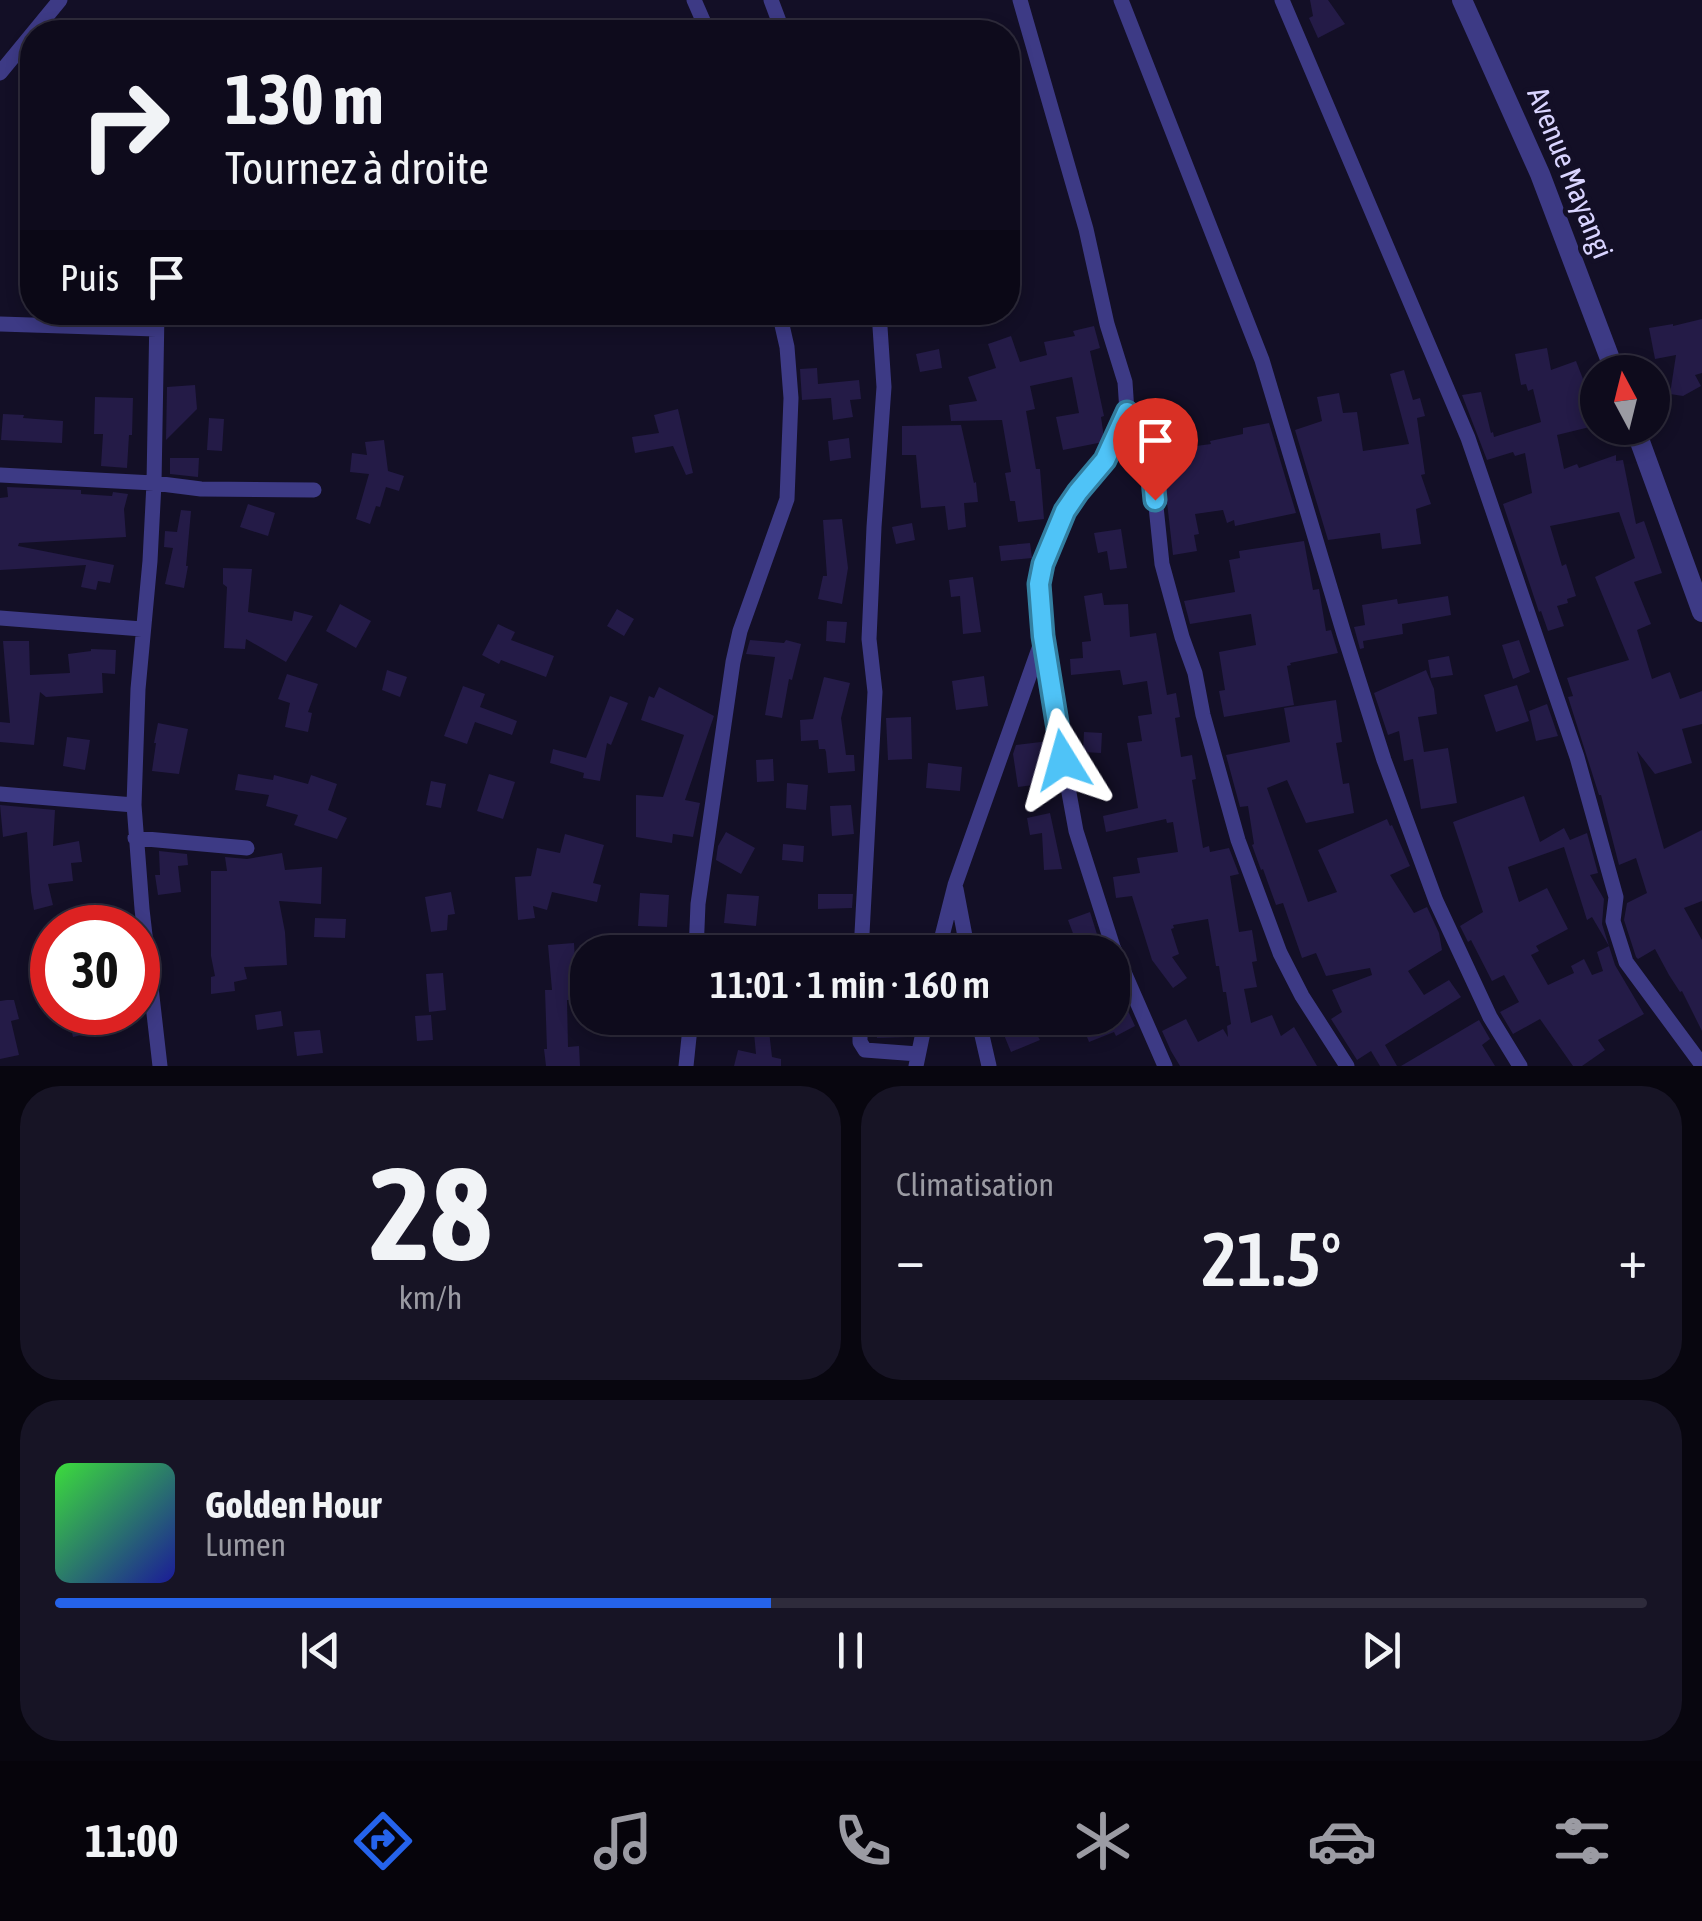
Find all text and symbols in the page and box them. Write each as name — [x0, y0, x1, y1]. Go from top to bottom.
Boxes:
text: 130 m — [225, 59, 384, 139]
icon: right — [60, 60, 190, 190]
street label: Avenue Mayangi — [1521, 82, 1621, 263]
text: Tournez à droite — [225, 142, 489, 194]
icon: arrive — [139, 250, 194, 305]
text: Puis — [60, 256, 119, 299]
north arrow — [1580, 355, 1670, 445]
map controls — [1580, 355, 1670, 445]
pin — [1113, 398, 1198, 501]
icon: arrive — [1128, 413, 1183, 468]
position arrow — [1011, 708, 1115, 812]
speed limit sign: 30 — [30, 905, 160, 1035]
text: 11:01 · 1 min · 160 m — [710, 963, 990, 1006]
text: 28 — [369, 1139, 492, 1288]
text: Climatisation — [896, 1166, 1054, 1203]
text: 21.5° — [1202, 1216, 1341, 1302]
text: − — [896, 1227, 925, 1290]
text: + — [1618, 1227, 1647, 1290]
text: km/h — [399, 1279, 462, 1316]
text: Golden Hour — [205, 1483, 381, 1526]
text: Lumen — [205, 1526, 286, 1563]
icon: previous — [293, 1623, 348, 1678]
icon: pause — [823, 1623, 878, 1678]
icon: next — [1354, 1623, 1409, 1678]
icon: directions — [348, 1806, 418, 1876]
icon: music — [588, 1806, 658, 1876]
icon: phone — [828, 1806, 898, 1876]
icon: climate — [1068, 1806, 1138, 1876]
icon: car — [1307, 1806, 1377, 1876]
icon: filters — [1547, 1806, 1617, 1876]
text: 11:00 — [85, 1815, 178, 1867]

